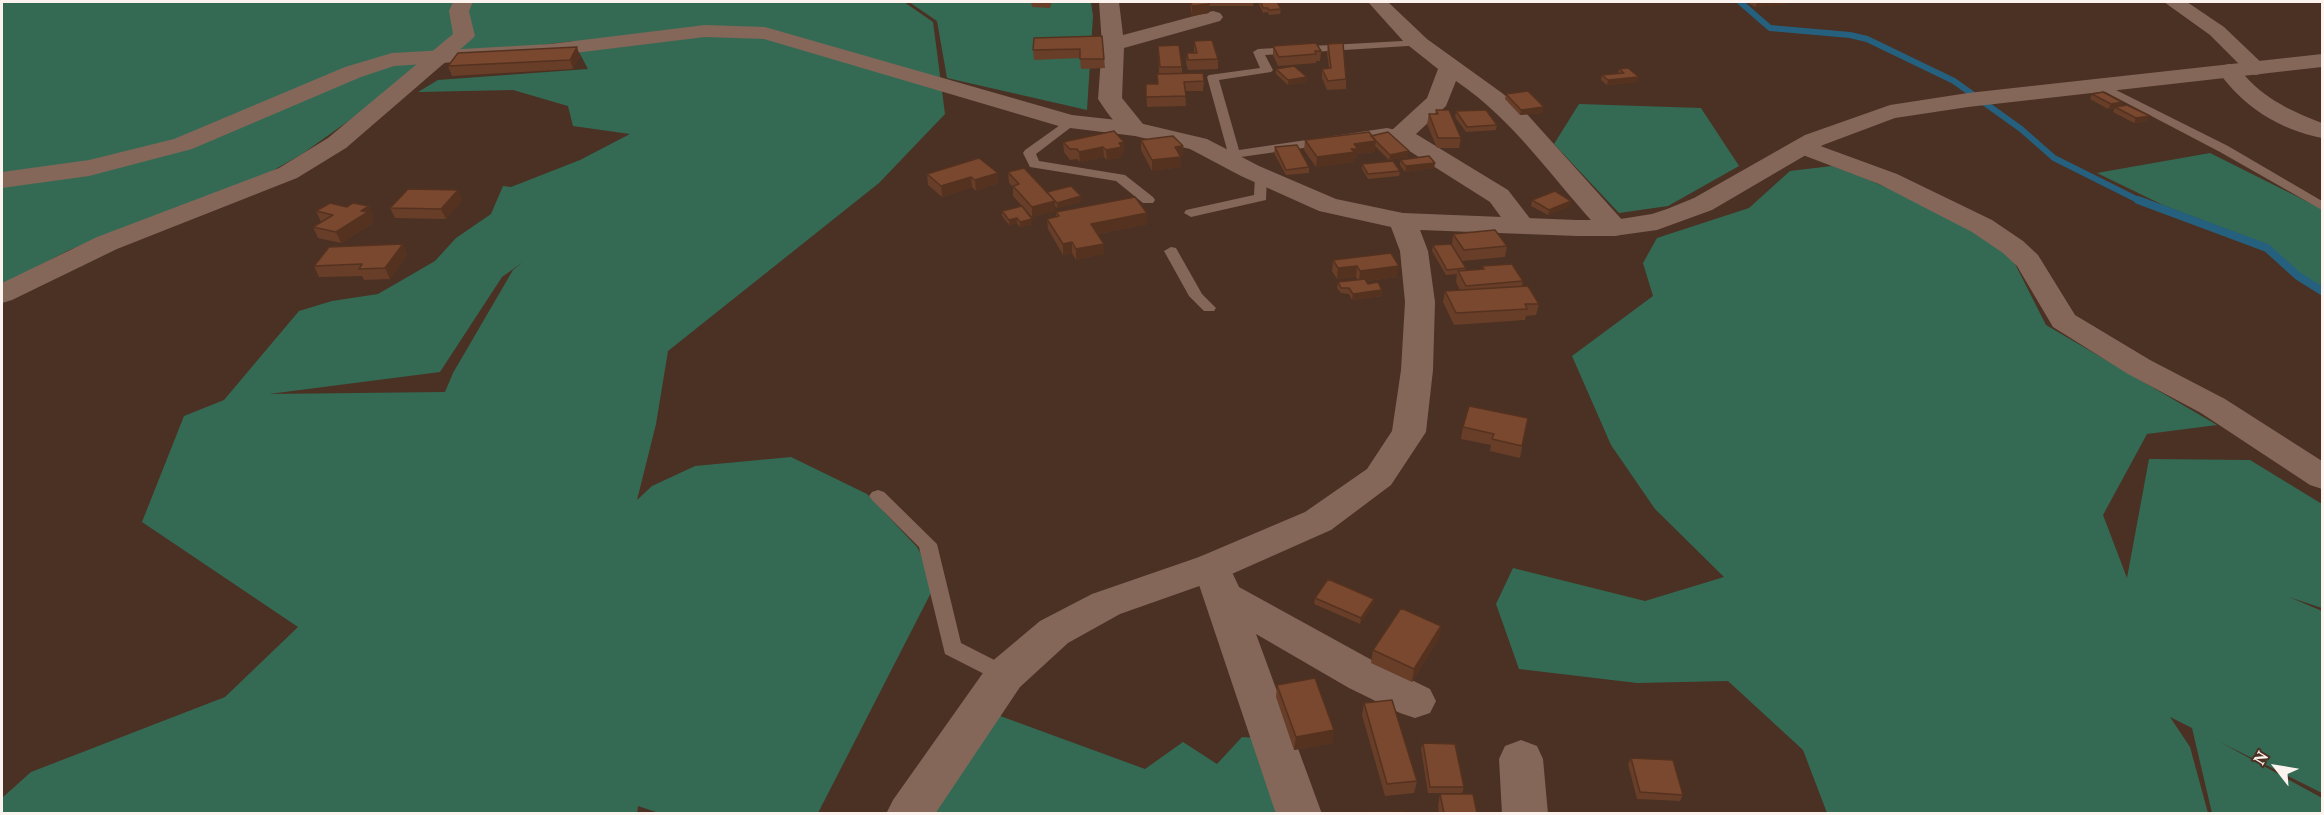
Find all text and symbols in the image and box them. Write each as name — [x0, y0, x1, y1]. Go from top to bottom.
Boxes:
north arrow — [2246, 737, 2306, 797]
text: N — [2248, 747, 2273, 769]

